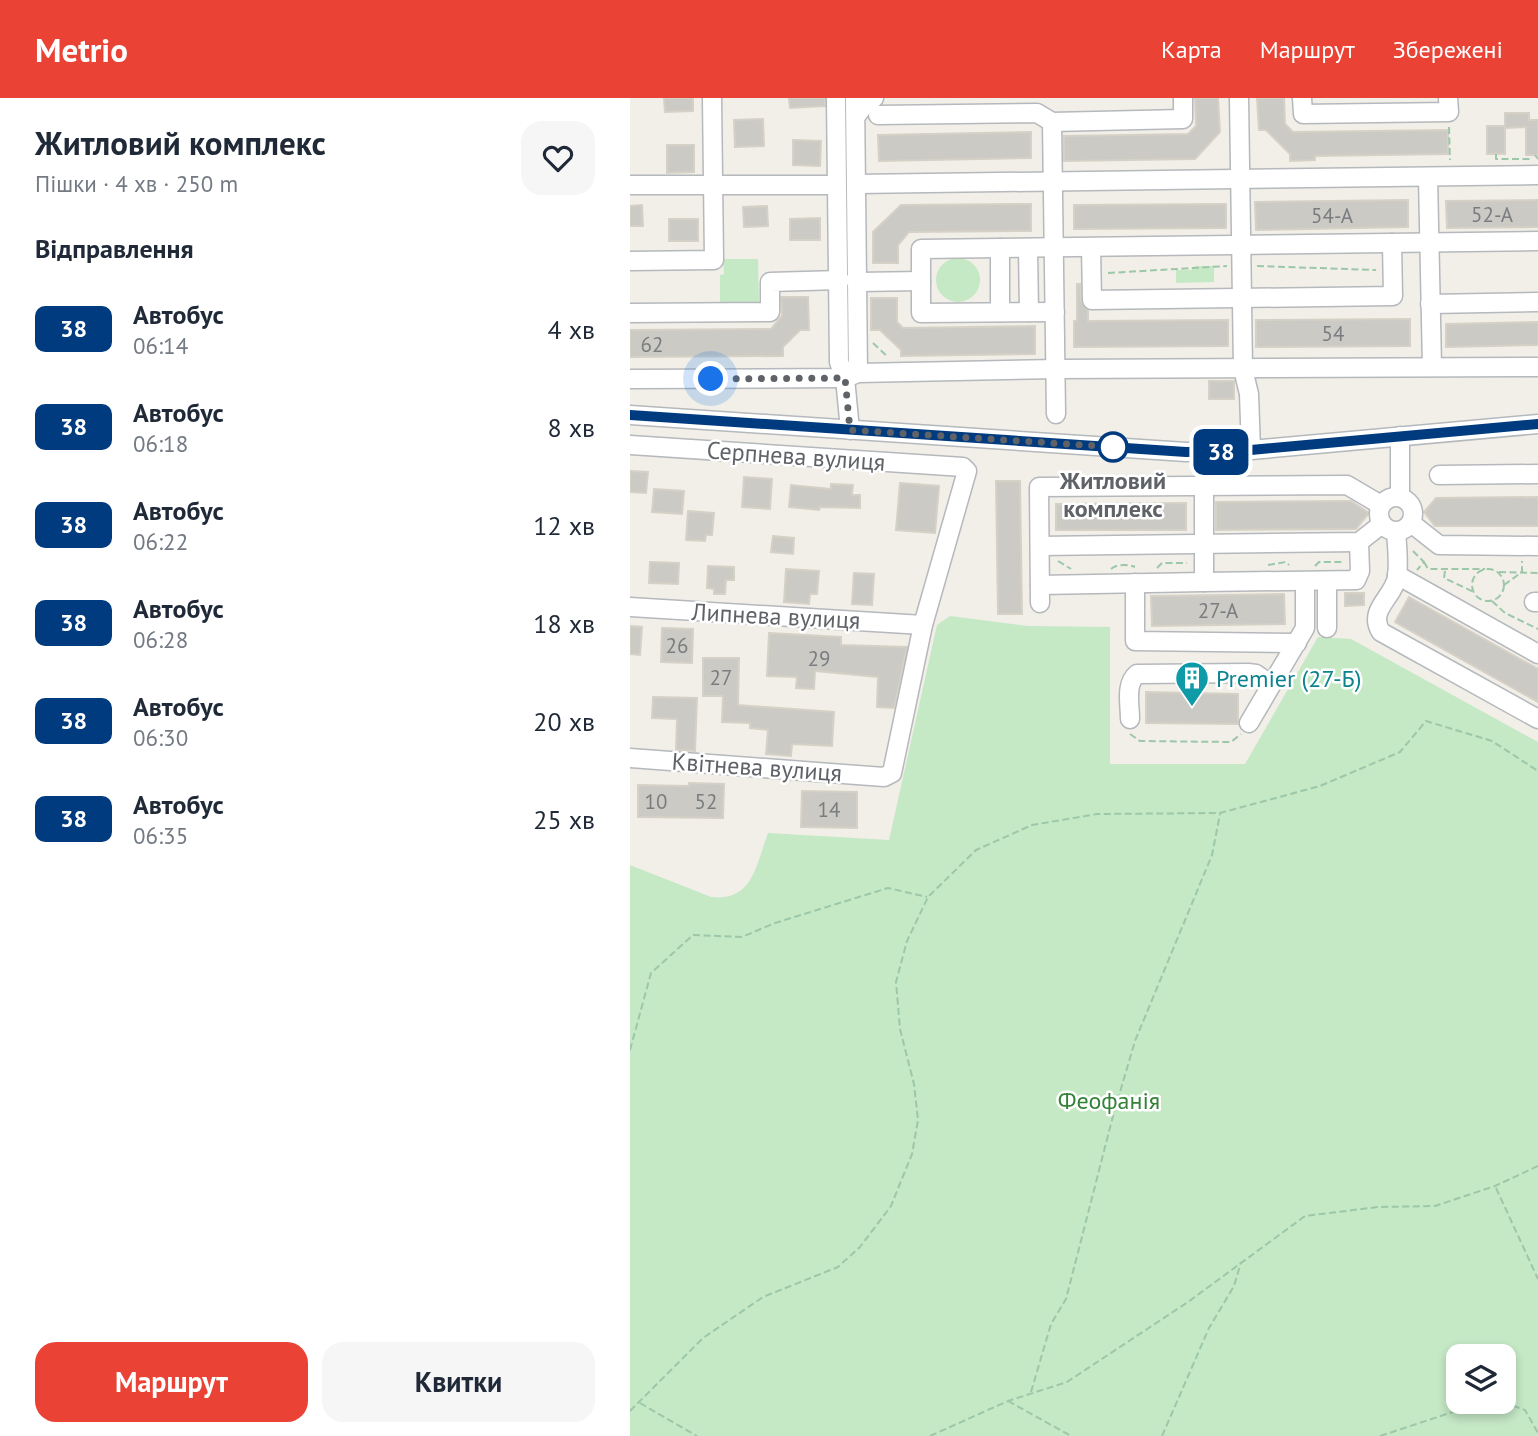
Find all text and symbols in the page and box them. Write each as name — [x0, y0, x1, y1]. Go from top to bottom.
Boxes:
text: Metrio — [35, 28, 128, 71]
text: Карта — [1161, 34, 1222, 65]
text: Маршрут — [1260, 34, 1355, 65]
text: Збережені — [1393, 34, 1503, 65]
text: Житловий комплекс — [35, 121, 326, 164]
button: heart — [521, 121, 595, 195]
text: Пішки · 4 хв · 250 m — [35, 169, 238, 198]
house number: 52-А — [1471, 201, 1514, 228]
house number: 54-А — [1311, 202, 1354, 229]
text: Відправлення — [35, 232, 194, 265]
text: Автобус — [133, 298, 224, 331]
text: 38 — [60, 313, 87, 344]
text: 4 хв — [548, 313, 595, 346]
house number: 54 — [1322, 320, 1344, 347]
text: 06:14 — [133, 331, 188, 360]
house number: 62 — [641, 331, 663, 358]
your location — [693, 361, 728, 396]
text: Автобус — [133, 396, 224, 429]
text: 38 — [60, 411, 87, 442]
text: 8 хв — [548, 411, 595, 444]
text: 06:18 — [133, 429, 188, 458]
line badge: 38 — [1190, 429, 1252, 475]
marker: Житловий комплекс — [1098, 432, 1128, 462]
street label: Серпнева вулиця — [706, 434, 886, 478]
text: 38 — [1207, 436, 1235, 467]
place label: Житловий комплекс — [1059, 465, 1166, 524]
text: Автобус — [133, 494, 224, 527]
text: 38 — [60, 509, 87, 540]
text: 12 хв — [533, 509, 595, 542]
text: 06:22 — [133, 527, 188, 556]
text: Автобус — [133, 592, 224, 625]
street label: Липнева вулиця — [690, 596, 861, 636]
house number: 27-А — [1198, 597, 1239, 624]
text: 38 — [60, 607, 87, 638]
text: 18 хв — [533, 607, 595, 640]
text: 06:28 — [133, 625, 188, 654]
house number: 26 — [666, 632, 688, 659]
house number: 29 — [808, 645, 830, 672]
building icon: Premier (27-Б) — [1173, 659, 1211, 708]
place label: Premier (27-Б) — [1216, 663, 1362, 694]
house number: 27 — [710, 664, 732, 691]
text: Автобус — [133, 690, 224, 723]
text: 38 — [60, 705, 87, 736]
text: 20 хв — [533, 705, 595, 738]
text: 06:30 — [133, 723, 188, 752]
street label: Квітнева вулиця — [671, 746, 843, 788]
text: Автобус — [133, 788, 224, 821]
house number: 10 — [645, 788, 667, 815]
house number: 52 — [695, 788, 717, 815]
house number: 14 — [818, 796, 840, 823]
text: 38 — [60, 803, 87, 834]
text: 25 хв — [533, 803, 595, 836]
text: 06:35 — [133, 821, 188, 850]
park label: Феофанія — [1058, 1085, 1160, 1116]
button: Маршрут — [35, 1342, 308, 1422]
button: Квитки — [322, 1342, 595, 1422]
map controls — [1446, 1344, 1516, 1414]
button: layers — [1446, 1344, 1516, 1414]

